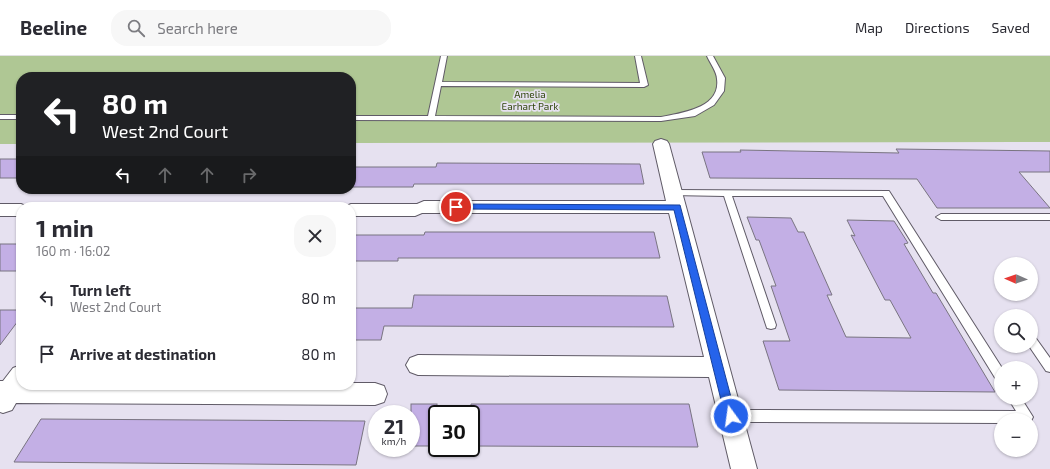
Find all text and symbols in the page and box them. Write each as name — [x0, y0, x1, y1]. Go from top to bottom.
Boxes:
search box — [111, 10, 391, 46]
text: Beeline — [20, 16, 87, 39]
icon: search — [125, 17, 147, 39]
text: Search here — [157, 19, 238, 37]
text: Map — [855, 19, 883, 36]
text: Directions — [905, 19, 970, 36]
text: Saved — [992, 19, 1030, 36]
text: 80 m — [102, 86, 168, 120]
icon: left — [36, 88, 88, 140]
park label: Amelia Earhart Park — [502, 88, 558, 112]
text: West 2nd Court — [102, 120, 228, 142]
icon: left — [112, 164, 134, 186]
icon: ahead — [154, 164, 176, 186]
icon: ahead — [196, 164, 218, 186]
icon: right — [238, 164, 260, 186]
pin — [439, 190, 473, 224]
icon: arrive — [445, 196, 467, 218]
text: 1 min — [36, 213, 94, 242]
button: close — [294, 215, 336, 257]
text: 160 m · 16:02 — [36, 243, 110, 259]
north arrow — [994, 257, 1038, 301]
map controls — [994, 257, 1038, 457]
text: Turn left — [70, 281, 131, 299]
icon: left — [36, 287, 58, 309]
text: 80 m — [301, 289, 336, 307]
text: West 2nd Court — [70, 299, 161, 315]
button: search — [994, 309, 1038, 353]
icon: arrive — [36, 343, 58, 365]
text: Arrive at destination — [70, 345, 216, 363]
text: 80 m — [301, 345, 336, 363]
button: + — [994, 361, 1038, 405]
position arrow — [710, 395, 752, 437]
speed limit sign: 30 — [428, 405, 480, 457]
button: − — [994, 413, 1038, 457]
text: 21 — [384, 414, 404, 438]
text: km/h — [382, 435, 406, 447]

